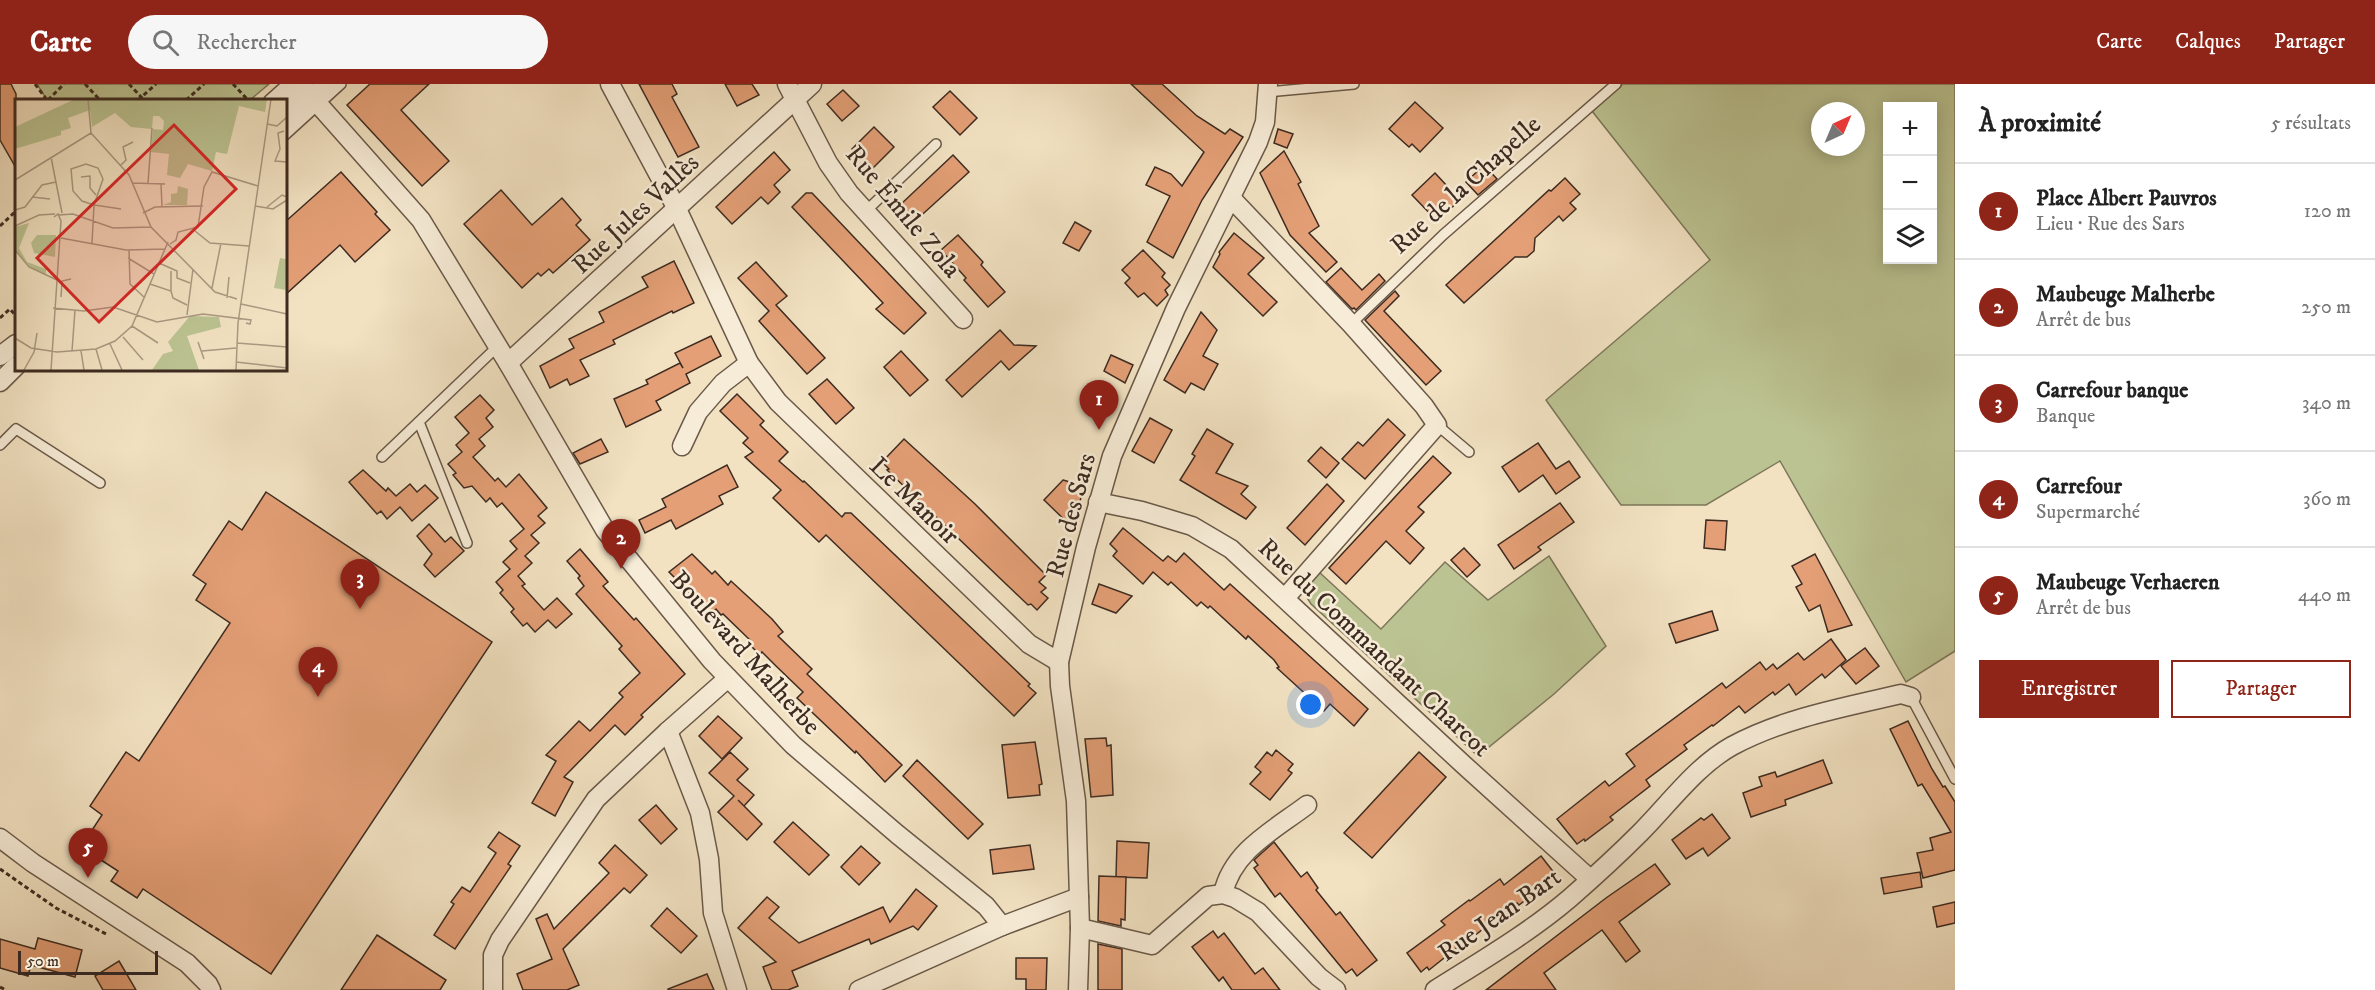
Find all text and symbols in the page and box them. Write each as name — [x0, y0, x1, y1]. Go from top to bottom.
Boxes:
search box — [128, 15, 548, 69]
text: Carte — [30, 25, 92, 60]
icon: search — [149, 26, 182, 59]
text: Rechercher — [197, 29, 297, 56]
text: Carte — [2096, 29, 2142, 55]
text: Calques — [2175, 29, 2241, 55]
text: Partager — [2274, 29, 2345, 55]
inset map — [15, 99, 286, 370]
north arrow — [1811, 102, 1865, 156]
map controls — [1883, 102, 1937, 264]
button: + — [1883, 102, 1937, 156]
text: À proximité — [1979, 107, 2101, 140]
street label: Rue de la Chapelle — [1384, 109, 1548, 262]
text: 5 résultats — [2271, 111, 2351, 136]
street label: Rue Émile Zola — [838, 139, 968, 285]
street label: Rue Jules Vallès — [565, 147, 707, 281]
button: − — [1883, 156, 1937, 210]
text: Place Albert Pauvros — [2036, 185, 2217, 212]
text: 1 — [1995, 199, 2002, 224]
text: 120 m — [2304, 199, 2351, 224]
button: layers — [1883, 210, 1937, 264]
text: Lieu · Rue des Sars — [2036, 212, 2185, 237]
text: Maubeuge Malherbe — [2036, 281, 2215, 308]
text: 2 — [1994, 295, 2003, 320]
text: 250 m — [2301, 295, 2351, 320]
text: Arrêt de bus — [2036, 308, 2131, 333]
text: Carrefour banque — [2036, 377, 2188, 404]
pin: 1 — [1080, 380, 1118, 430]
text: 3 — [1995, 391, 2002, 416]
text: 340 m — [2302, 391, 2351, 416]
text: Banque — [2036, 404, 2095, 429]
street label: Le Manoir — [862, 450, 966, 552]
street label: Rue des Sars — [1039, 450, 1104, 581]
text: Carrefour — [2036, 473, 2122, 500]
text: 4 — [1993, 487, 2004, 512]
text: 360 m — [2303, 487, 2351, 512]
text: Supermarché — [2036, 500, 2140, 525]
pin: 2 — [602, 520, 640, 569]
street label: Rue du Commandant Charcot — [1251, 532, 1497, 764]
pin: 3 — [340, 560, 380, 609]
street label: Boulevard Malherbe — [662, 564, 828, 742]
text: Maubeuge Verhaeren — [2036, 569, 2219, 596]
text: 5 — [1994, 583, 2003, 608]
text: 440 m — [2298, 583, 2351, 608]
text: Arrêt de bus — [2036, 596, 2131, 621]
pin: 4 — [298, 648, 338, 697]
button: Enregistrer — [1979, 660, 2159, 718]
button: Partager — [2171, 660, 2351, 718]
your location — [1296, 690, 1325, 719]
pin: 5 — [68, 828, 107, 878]
street label: Rue Jean Bart — [1432, 861, 1568, 970]
scale bar — [18, 948, 158, 976]
text: 50 m — [27, 951, 59, 971]

